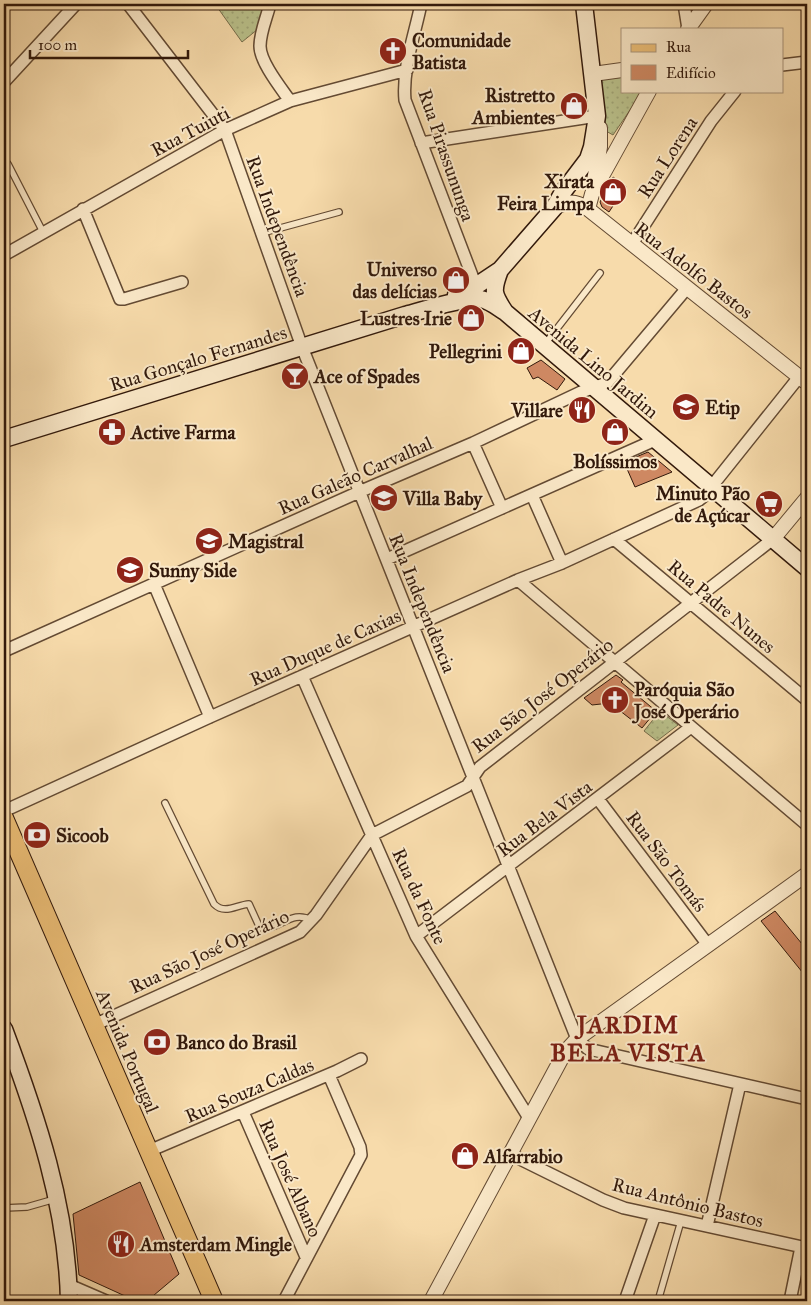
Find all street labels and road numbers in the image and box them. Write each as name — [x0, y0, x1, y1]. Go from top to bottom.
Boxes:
street label: Rua Pirassununga — [412, 86, 480, 225]
street label: Rua Tuiuti — [147, 101, 233, 162]
street label: Rua Lorena — [633, 111, 703, 202]
street label: Rua Independência — [241, 153, 314, 301]
street label: Rua Adolfo Bastos — [630, 217, 757, 324]
street label: Avenida Lino Jardim — [523, 301, 663, 424]
street label: Rua Gonçalo Fernandes — [107, 321, 290, 396]
street label: Rua Galeão Carvalhal — [274, 431, 437, 520]
street label: Rua Independência — [384, 530, 461, 677]
street label: Rua Padre Nunes — [663, 555, 780, 658]
street label: Rua Duque de Caxias — [246, 604, 405, 692]
street label: Rua São José Operário — [467, 633, 618, 759]
street label: Rua Bela Vista — [492, 775, 597, 862]
street label: Rua São Tomás — [621, 806, 712, 916]
street label: Rua da Fonte — [387, 844, 452, 948]
street label: Rua São José Operário — [126, 904, 293, 999]
street label: Avenida Portugal — [90, 985, 164, 1118]
street label: Rua Souza Caldas — [181, 1053, 317, 1128]
street label: Rua José Albano — [253, 1116, 327, 1241]
street label: Rua Antônio Bastos — [610, 1173, 766, 1232]

